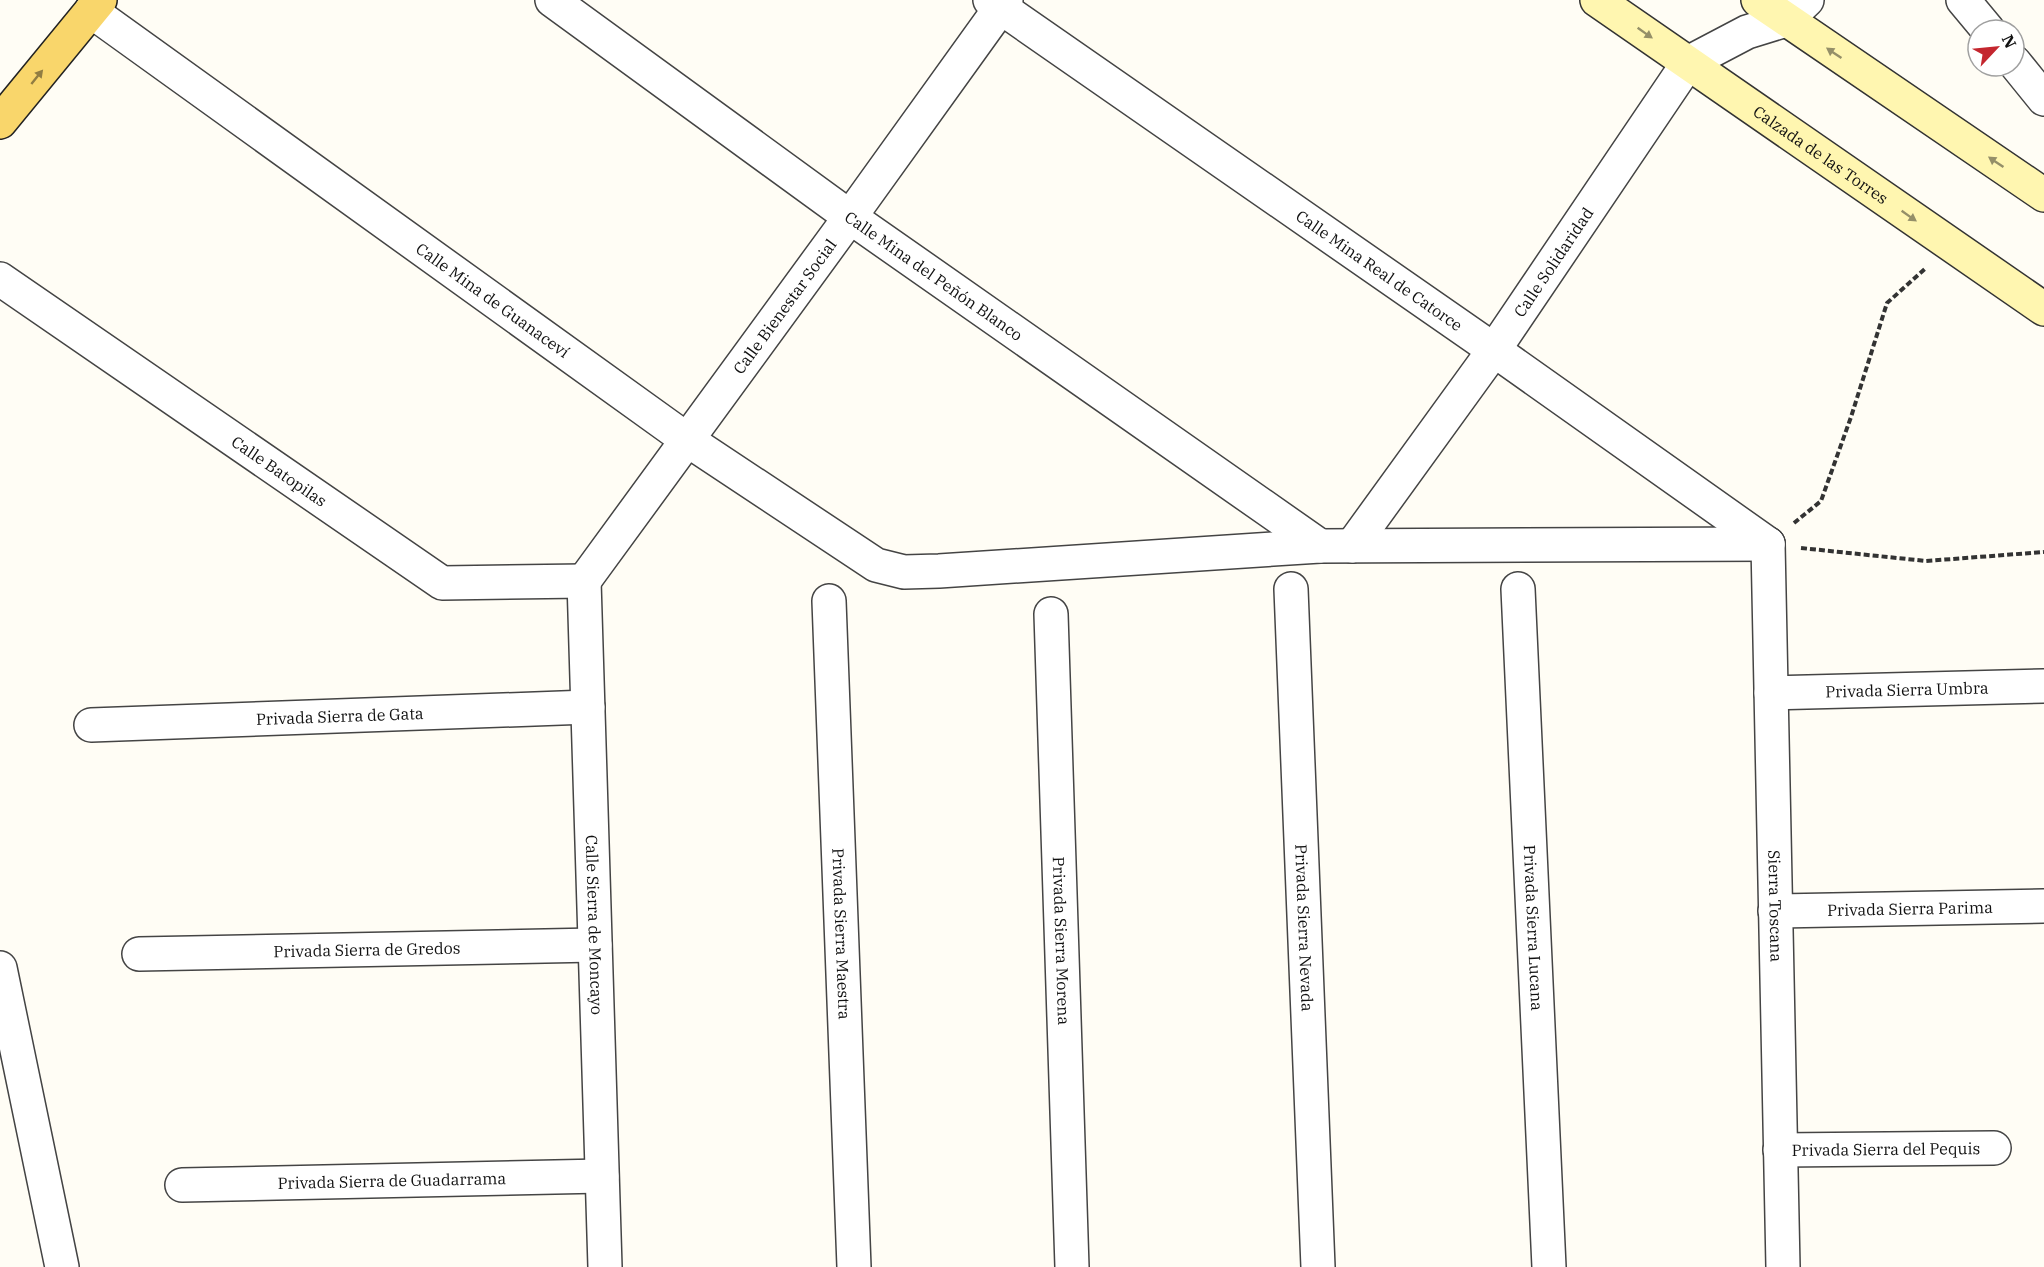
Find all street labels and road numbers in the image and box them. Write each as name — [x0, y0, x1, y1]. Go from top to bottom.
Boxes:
street label: Calzada de las Torres — [1750, 101, 1892, 208]
street label: Calle Solidaridad — [1509, 203, 1598, 321]
street label: Calle Mina Real de Catorce — [1292, 206, 1467, 335]
street label: Calle Mina del Peñón Blanco — [841, 207, 1027, 345]
street label: Calle Bienestar Social — [729, 235, 841, 378]
street label: Calle Mina de Guanaceví — [412, 238, 573, 362]
street label: Calle Batopilas — [228, 431, 331, 511]
street label: Privada Sierra Umbra — [1825, 677, 1989, 702]
street label: Privada Sierra de Gata — [256, 703, 424, 729]
street label: Calle Sierra de Moncayo — [582, 835, 607, 1015]
street label: Privada Sierra Nevada — [1291, 844, 1318, 1012]
street label: Privada Sierra Lucana — [1520, 844, 1547, 1011]
street label: Privada Sierra Maestra — [828, 848, 855, 1020]
street label: Sierra Toscana — [1764, 850, 1787, 962]
street label: Privada Sierra Morena — [1049, 856, 1074, 1026]
street label: Privada Sierra Parima — [1827, 897, 1993, 920]
street label: Privada Sierra de Gredos — [273, 938, 461, 961]
street label: Privada Sierra del Pequis — [1792, 1138, 1980, 1160]
street label: Privada Sierra de Guadarrama — [277, 1168, 507, 1193]

